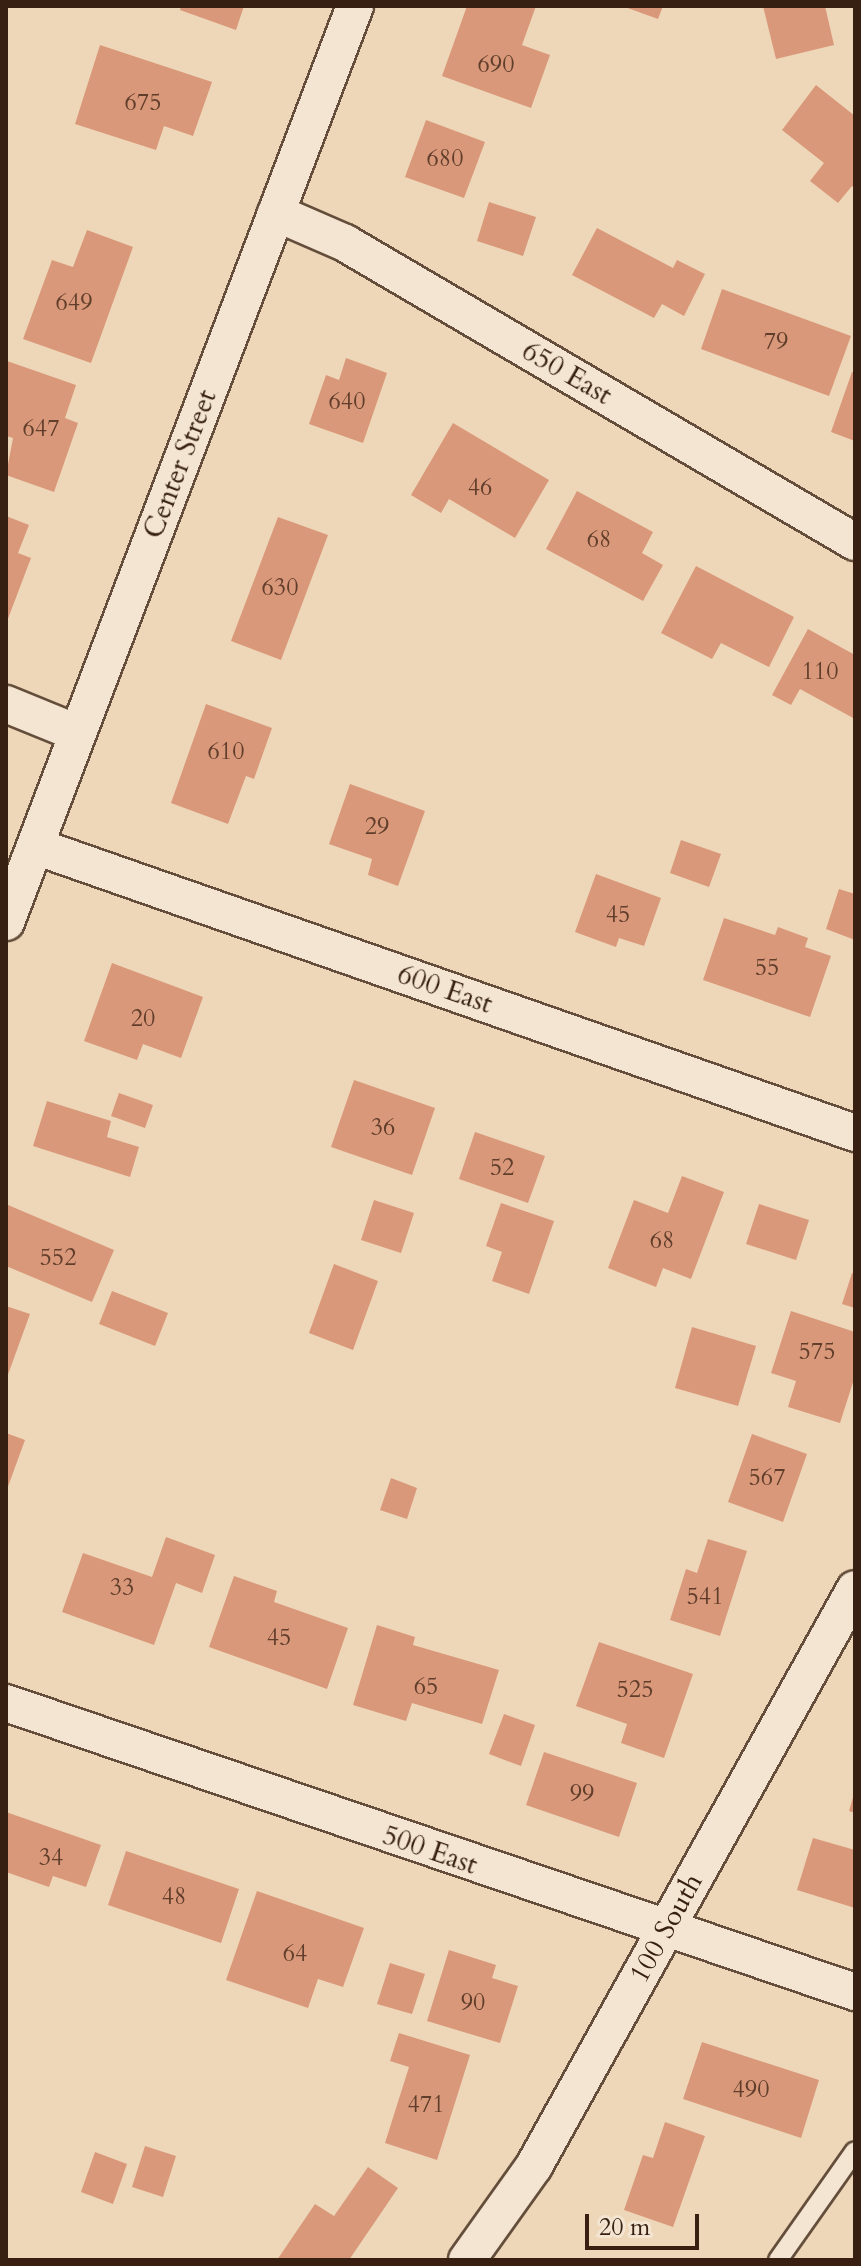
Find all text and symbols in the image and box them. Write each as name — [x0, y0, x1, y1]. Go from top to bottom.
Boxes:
house number: 690 — [478, 51, 514, 79]
house number: 675 — [125, 89, 161, 117]
house number: 680 — [427, 145, 463, 173]
house number: 649 — [56, 289, 92, 317]
house number: 79 — [764, 328, 788, 356]
street label: 650 East — [516, 334, 618, 412]
street label: Center Street — [136, 385, 224, 543]
house number: 640 — [329, 388, 365, 416]
house number: 647 — [23, 415, 59, 443]
house number: 46 — [468, 474, 492, 502]
house number: 68 — [587, 526, 611, 554]
house number: 630 — [262, 574, 298, 602]
house number: 110 — [802, 658, 838, 686]
house number: 610 — [208, 738, 244, 766]
house number: 29 — [365, 813, 389, 841]
house number: 45 — [606, 901, 630, 929]
house number: 55 — [755, 954, 779, 982]
street label: 600 East — [393, 957, 497, 1021]
house number: 20 — [131, 1005, 155, 1033]
house number: 36 — [371, 1114, 395, 1142]
house number: 52 — [490, 1154, 514, 1182]
house number: 68 — [650, 1227, 674, 1255]
house number: 552 — [40, 1244, 76, 1272]
house number: 575 — [799, 1338, 835, 1366]
house number: 567 — [749, 1464, 785, 1492]
house number: 33 — [110, 1574, 134, 1602]
house number: 541 — [687, 1583, 723, 1611]
house number: 45 — [267, 1624, 291, 1652]
house number: 65 — [414, 1673, 438, 1701]
house number: 525 — [617, 1676, 653, 1704]
house number: 99 — [570, 1780, 594, 1808]
street label: 500 East — [378, 1818, 482, 1882]
house number: 34 — [39, 1844, 63, 1872]
street label: 100 South — [622, 1868, 710, 1988]
house number: 48 — [162, 1883, 186, 1911]
house number: 64 — [283, 1940, 307, 1968]
house number: 90 — [461, 1989, 485, 2017]
house number: 490 — [733, 2076, 769, 2104]
house number: 471 — [408, 2091, 444, 2119]
scale bar — [589, 2198, 703, 2248]
text: 20 m — [599, 2211, 650, 2244]

